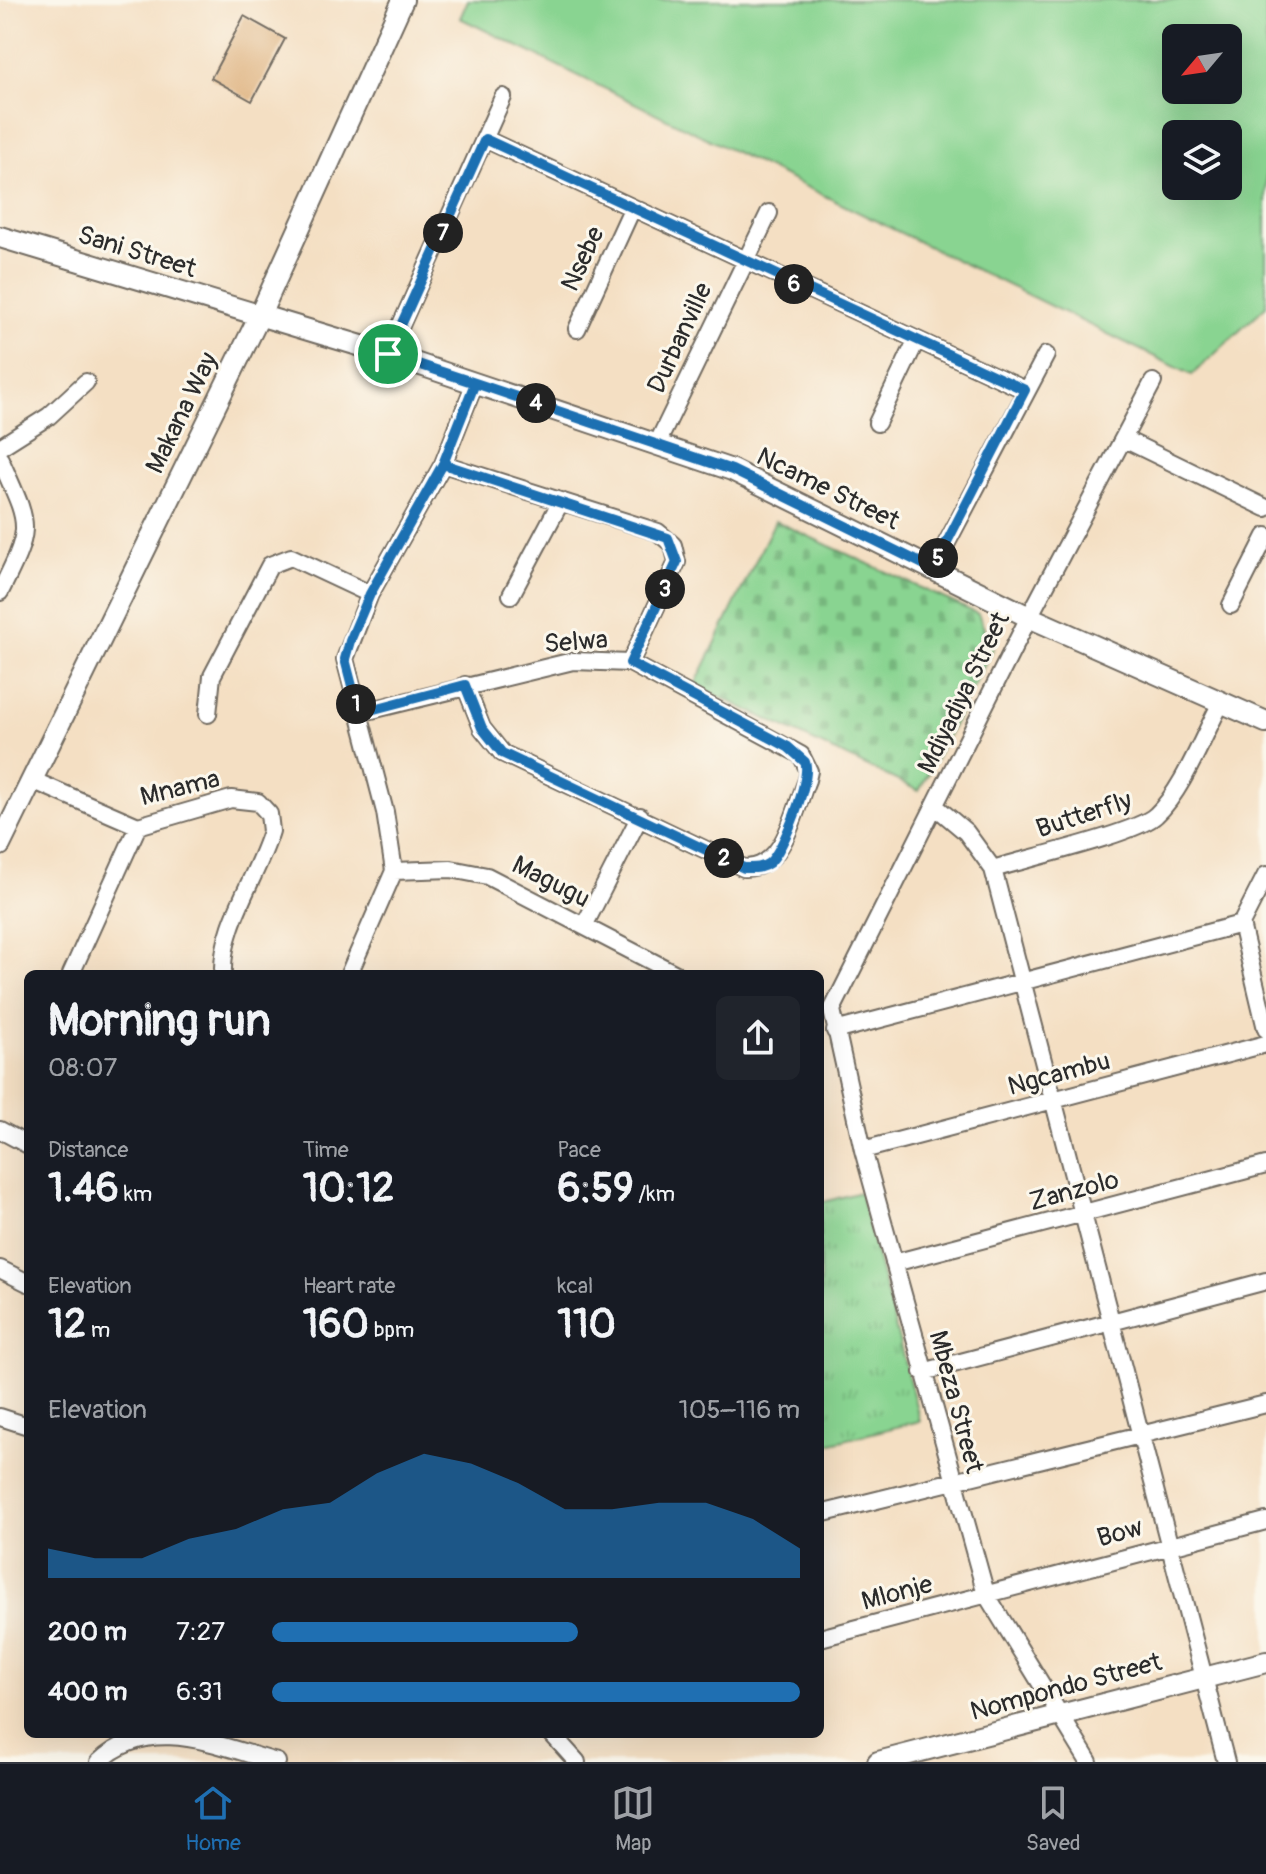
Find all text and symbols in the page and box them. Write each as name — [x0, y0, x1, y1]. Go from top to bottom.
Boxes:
north arrow — [1162, 24, 1242, 104]
map controls — [1162, 24, 1242, 200]
button: layers — [1162, 120, 1242, 200]
pin: 7 — [423, 213, 463, 253]
street label: Sani Street — [74, 219, 200, 285]
text: 7 — [437, 219, 449, 247]
street label: Nsebe — [554, 221, 612, 296]
pin: 6 — [774, 264, 814, 304]
text: 6 — [788, 270, 800, 298]
street label: Durbanville — [640, 277, 720, 398]
pin — [354, 320, 422, 388]
icon: arrive — [366, 332, 410, 376]
street label: Makana Way — [139, 347, 225, 479]
pin: 4 — [516, 383, 556, 423]
text: 4 — [530, 389, 542, 417]
street label: Ncame Street — [751, 441, 905, 538]
pin: 5 — [918, 538, 958, 578]
text: 5 — [932, 544, 944, 572]
pin: 3 — [645, 569, 685, 609]
text: 3 — [659, 575, 671, 603]
street label: Mdiyadiya Street — [911, 606, 1017, 779]
street label: Selwa — [543, 624, 609, 660]
pin: 1 — [336, 684, 376, 724]
text: 1 — [352, 690, 360, 718]
street label: Mnama — [137, 763, 223, 813]
street label: Butterfly — [1032, 785, 1136, 845]
pin: 2 — [704, 838, 744, 878]
text: 2 — [718, 844, 730, 872]
street label: Magugu — [507, 849, 595, 915]
text: Morning run — [48, 994, 271, 1049]
button: share — [716, 996, 800, 1080]
street label: Ngcambu — [1004, 1045, 1114, 1103]
text: 08:07 — [48, 1052, 117, 1084]
text: Distance — [48, 1136, 128, 1164]
text: Time — [303, 1136, 349, 1164]
text: Pace — [557, 1136, 601, 1164]
text: 1.46 — [48, 1164, 119, 1213]
text: 10:12 — [303, 1164, 394, 1213]
text: 6:59 — [557, 1164, 634, 1213]
street label: Zanzolo — [1026, 1164, 1122, 1218]
text: km — [119, 1180, 152, 1208]
text: /km — [634, 1180, 675, 1208]
text: Elevation — [48, 1272, 132, 1300]
text: Heart rate — [303, 1272, 395, 1300]
text: kcal — [557, 1272, 593, 1300]
text: 12 — [48, 1300, 86, 1349]
text: 160 — [303, 1300, 369, 1349]
text: 110 — [557, 1300, 616, 1349]
text: m — [86, 1316, 110, 1344]
text: bpm — [369, 1316, 414, 1344]
street label: Mbeza Street — [922, 1327, 990, 1477]
text: Elevation — [48, 1394, 147, 1426]
text: 105–116 m — [678, 1394, 800, 1426]
street label: Bow — [1094, 1511, 1147, 1554]
street label: Mlonje — [858, 1568, 936, 1618]
text: 200 m — [48, 1616, 127, 1648]
text: 7:27 — [176, 1616, 225, 1648]
street label: Nompondo Street — [967, 1646, 1166, 1728]
text: 400 m — [48, 1676, 127, 1708]
text: 6:31 — [176, 1676, 223, 1708]
tab: Home — [185, 1781, 241, 1857]
tab: Map — [611, 1781, 655, 1857]
tab: Saved — [1026, 1781, 1081, 1857]

